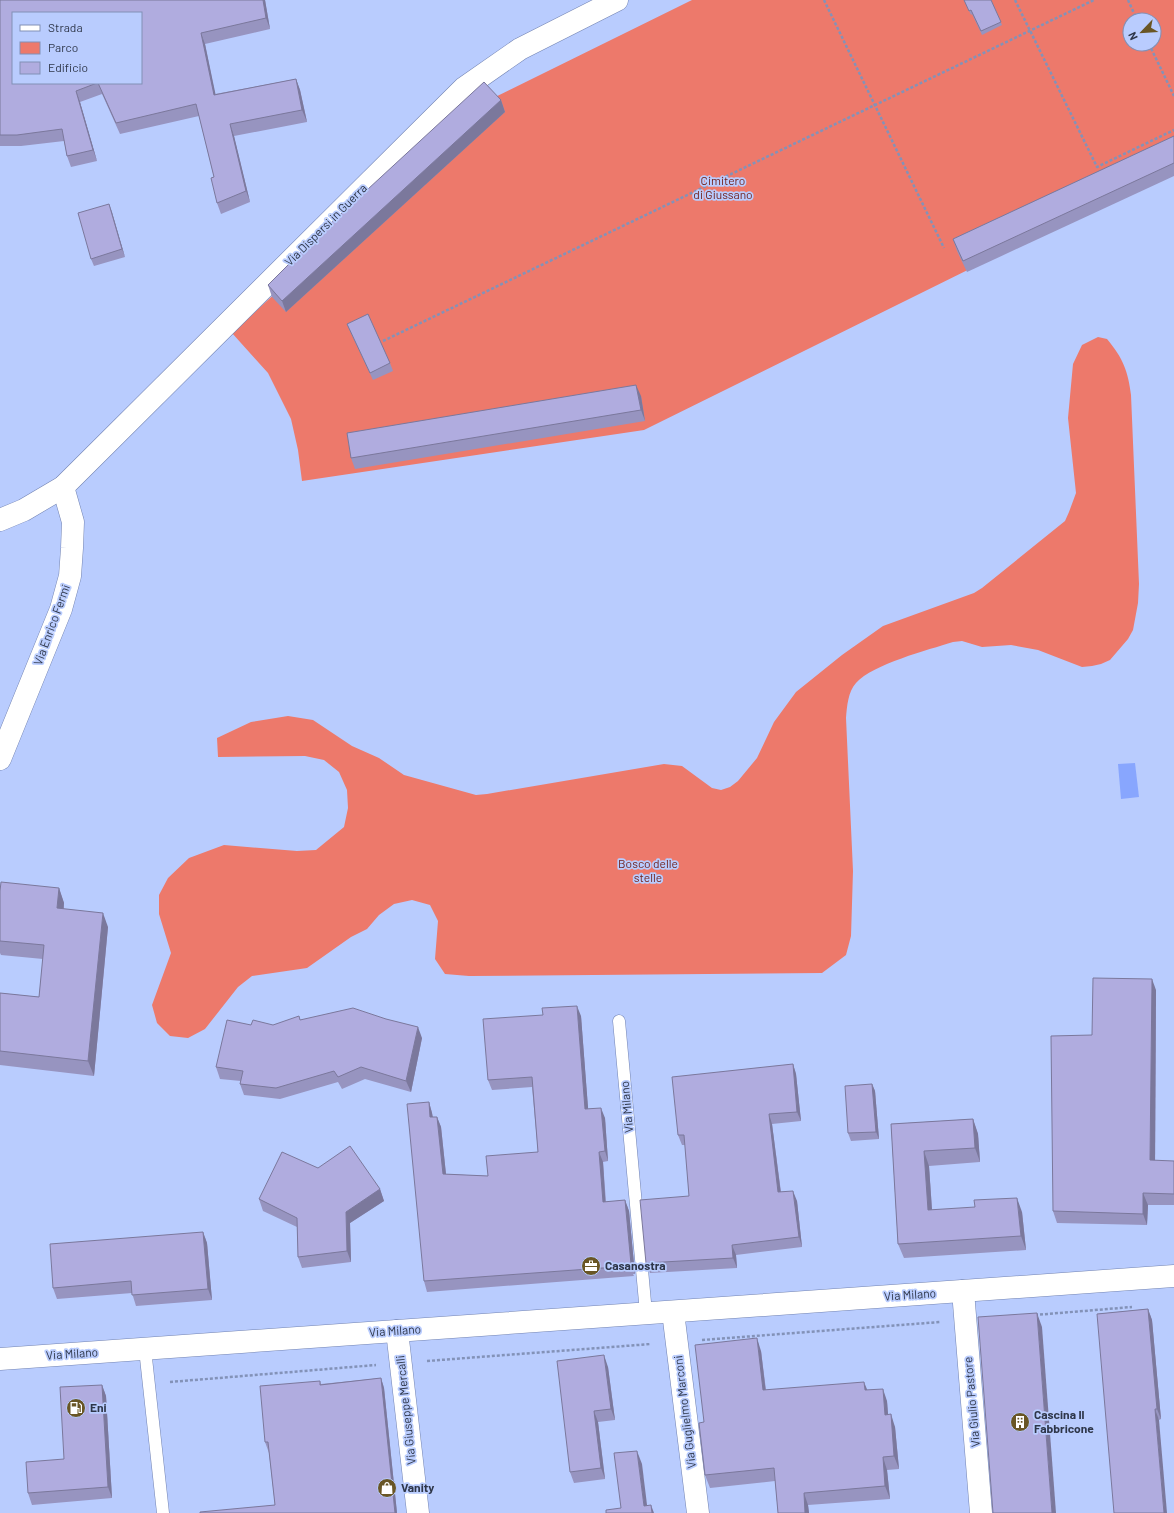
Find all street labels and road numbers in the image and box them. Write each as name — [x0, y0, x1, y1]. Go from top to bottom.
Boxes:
street label: Via Dispersi in Guerra — [281, 180, 369, 268]
street label: Via Enrico Fermi — [30, 582, 72, 667]
street label: Via Milano — [617, 1081, 635, 1134]
street label: Via Milano — [883, 1285, 936, 1303]
street label: Via Milano — [368, 1321, 421, 1339]
street label: Via Milano — [45, 1344, 98, 1362]
street label: Via Giuseppe Mercalli — [392, 1355, 418, 1465]
street label: Via Guglielmo Marconi — [670, 1355, 698, 1470]
street label: Via Giulio Pastore — [960, 1356, 982, 1448]

